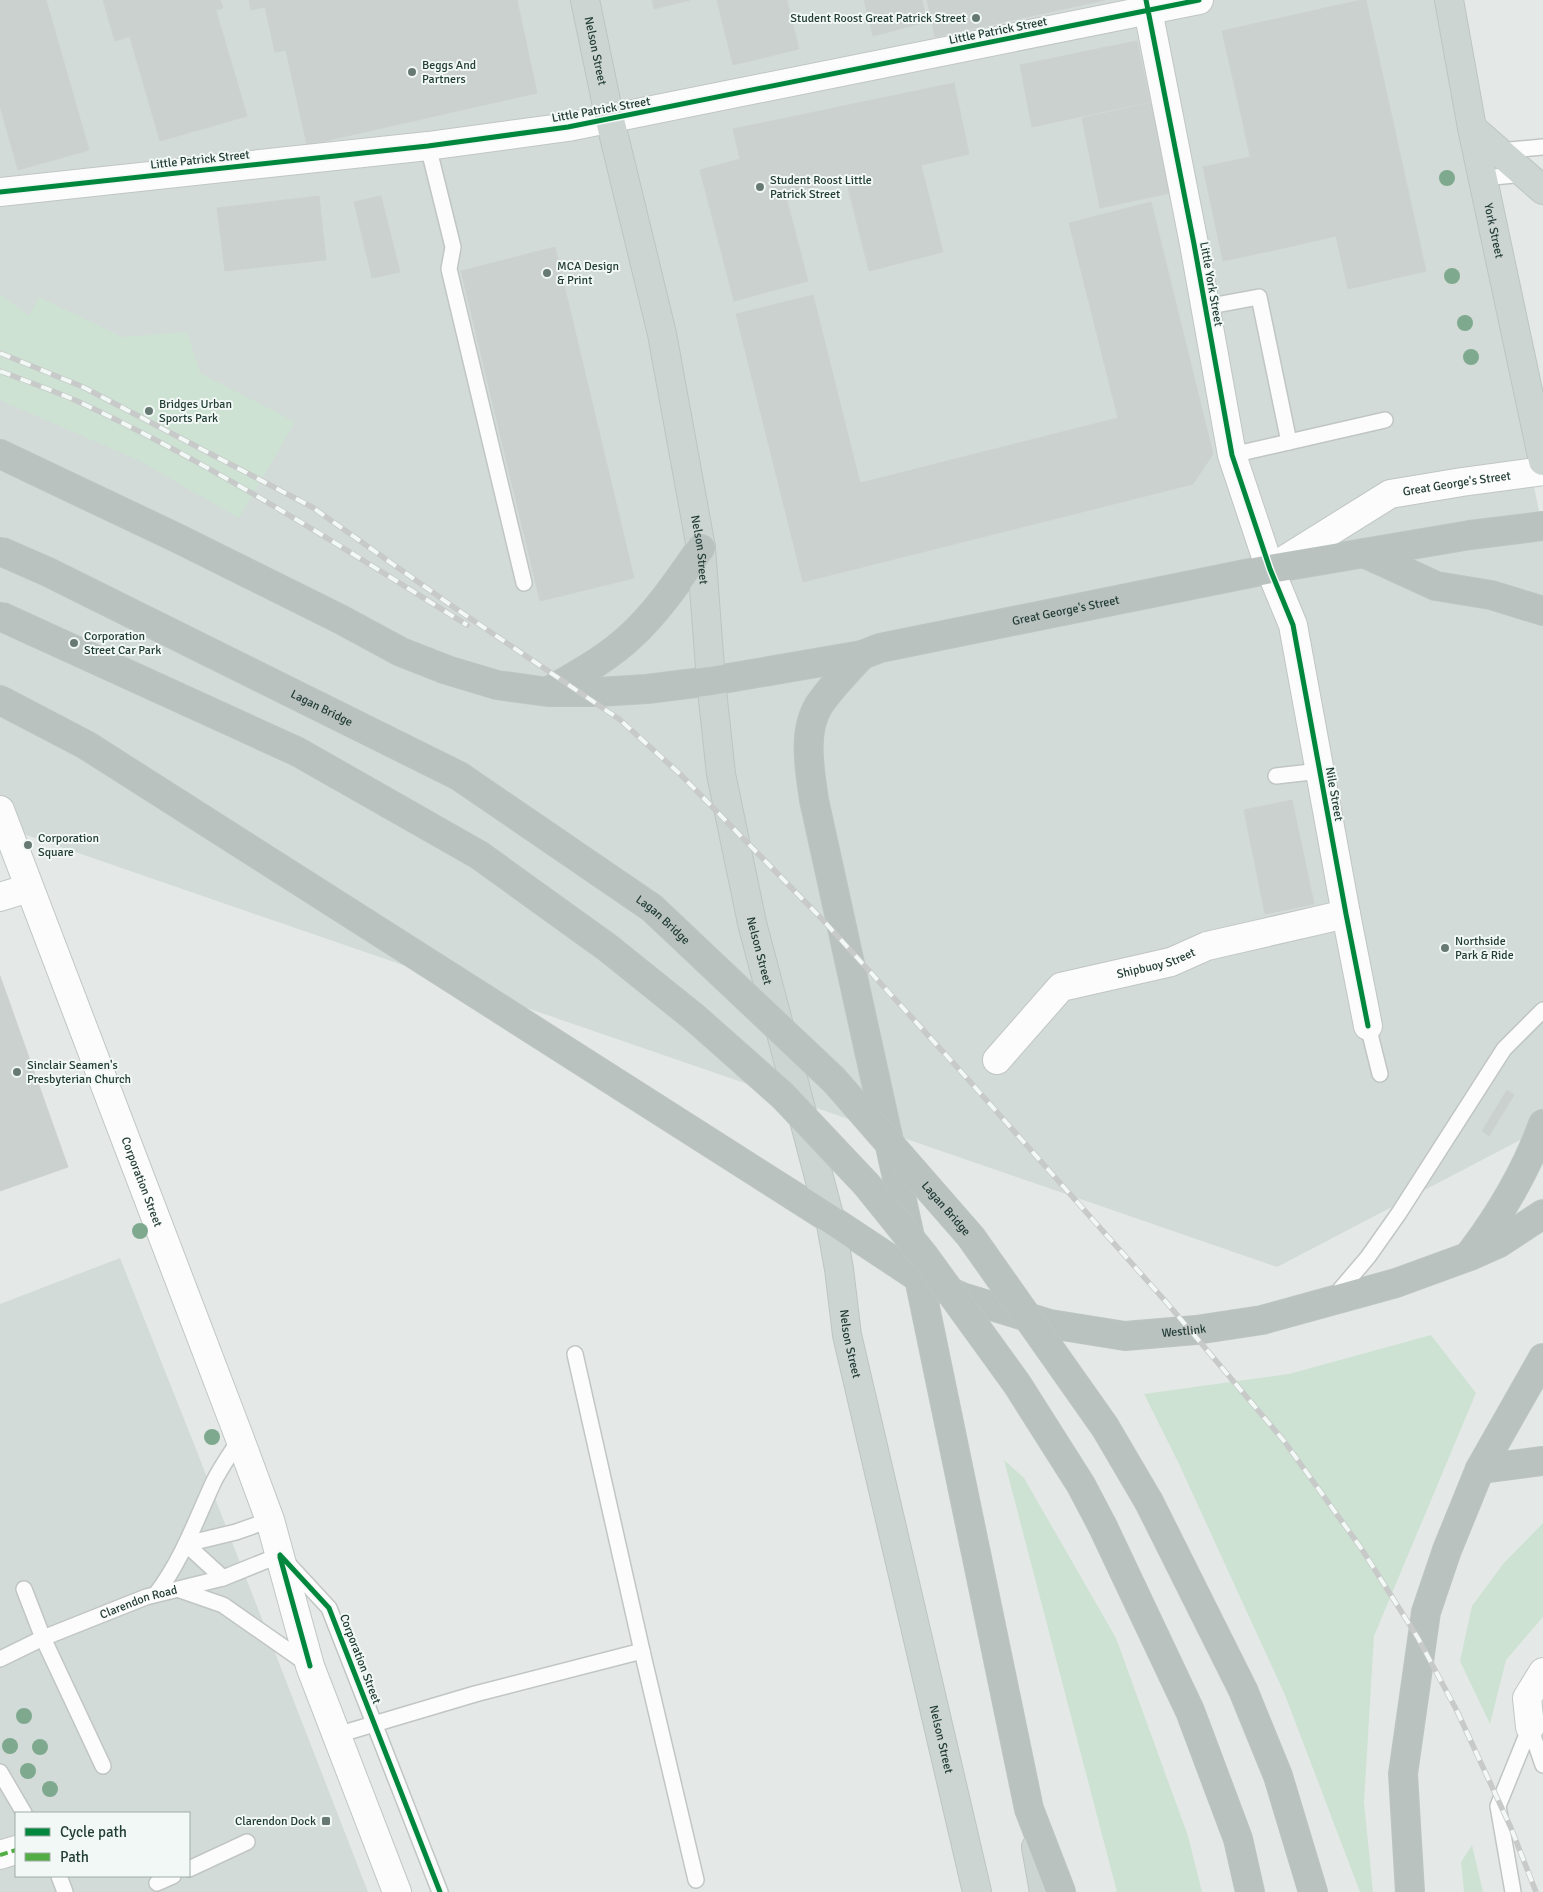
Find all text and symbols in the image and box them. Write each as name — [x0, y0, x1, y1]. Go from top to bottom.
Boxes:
place label: Student Roost Great Patrick Street — [790, 11, 966, 26]
marker: Student Roost Great Patrick Street — [970, 12, 982, 24]
street label: Little Patrick Street — [948, 14, 1048, 48]
street label: Nelson Street — [581, 15, 610, 87]
place label: Beggs And Partners — [422, 58, 476, 87]
marker: Beggs And Partners — [406, 66, 418, 78]
street label: Little Patrick Street — [551, 94, 651, 126]
street label: Little Patrick Street — [150, 147, 250, 173]
place label: Student Roost Little Patrick Street — [770, 173, 872, 202]
marker: Student Roost Little Patrick Street — [754, 181, 766, 193]
street label: York Street — [1481, 202, 1507, 260]
street label: Little York Street — [1196, 241, 1226, 327]
place label: MCA Design & Print — [557, 259, 619, 288]
marker: MCA Design & Print — [541, 267, 553, 279]
place label: Bridges Urban Sports Park — [159, 397, 232, 426]
marker: Bridges Urban Sports Park — [143, 405, 155, 417]
street label: Great George's Street — [1402, 468, 1512, 499]
street label: Nelson Street — [688, 514, 711, 585]
street label: Great George's Street — [1011, 592, 1121, 629]
place label: Corporation Street Car Park — [84, 629, 161, 658]
marker: Corporation Street Car Park — [68, 637, 80, 649]
street label: Lagan Bridge — [288, 686, 355, 730]
street label: Nile Street — [1322, 766, 1346, 822]
place label: Corporation Square — [38, 831, 99, 860]
marker: Corporation Square — [22, 839, 34, 851]
street label: Lagan Bridge — [633, 892, 693, 948]
street label: Nelson Street — [743, 915, 775, 986]
place label: Northside Park & Ride — [1455, 934, 1514, 963]
marker: Northside Park & Ride — [1439, 942, 1451, 954]
street label: Shipbuoy Street — [1115, 945, 1198, 982]
place label: Sinclair Seamen's Presbyterian Church — [27, 1058, 131, 1087]
marker: Sinclair Seamen's Presbyterian Church — [11, 1066, 23, 1078]
street label: Corporation Street — [118, 1135, 166, 1229]
street label: Lagan Bridge — [918, 1178, 974, 1239]
street label: Nelson Street — [836, 1309, 864, 1380]
street label: Westlink — [1161, 1321, 1207, 1340]
street label: Clarendon Road — [97, 1582, 179, 1622]
street label: Corporation Street — [336, 1612, 384, 1706]
street label: Nelson Street — [926, 1704, 957, 1775]
legend — [15, 1812, 190, 1877]
place label: Clarendon Dock — [235, 1814, 316, 1829]
marker: Clarendon Dock — [320, 1815, 332, 1827]
text: Cycle path — [60, 1823, 127, 1841]
text: Path — [60, 1848, 89, 1866]

